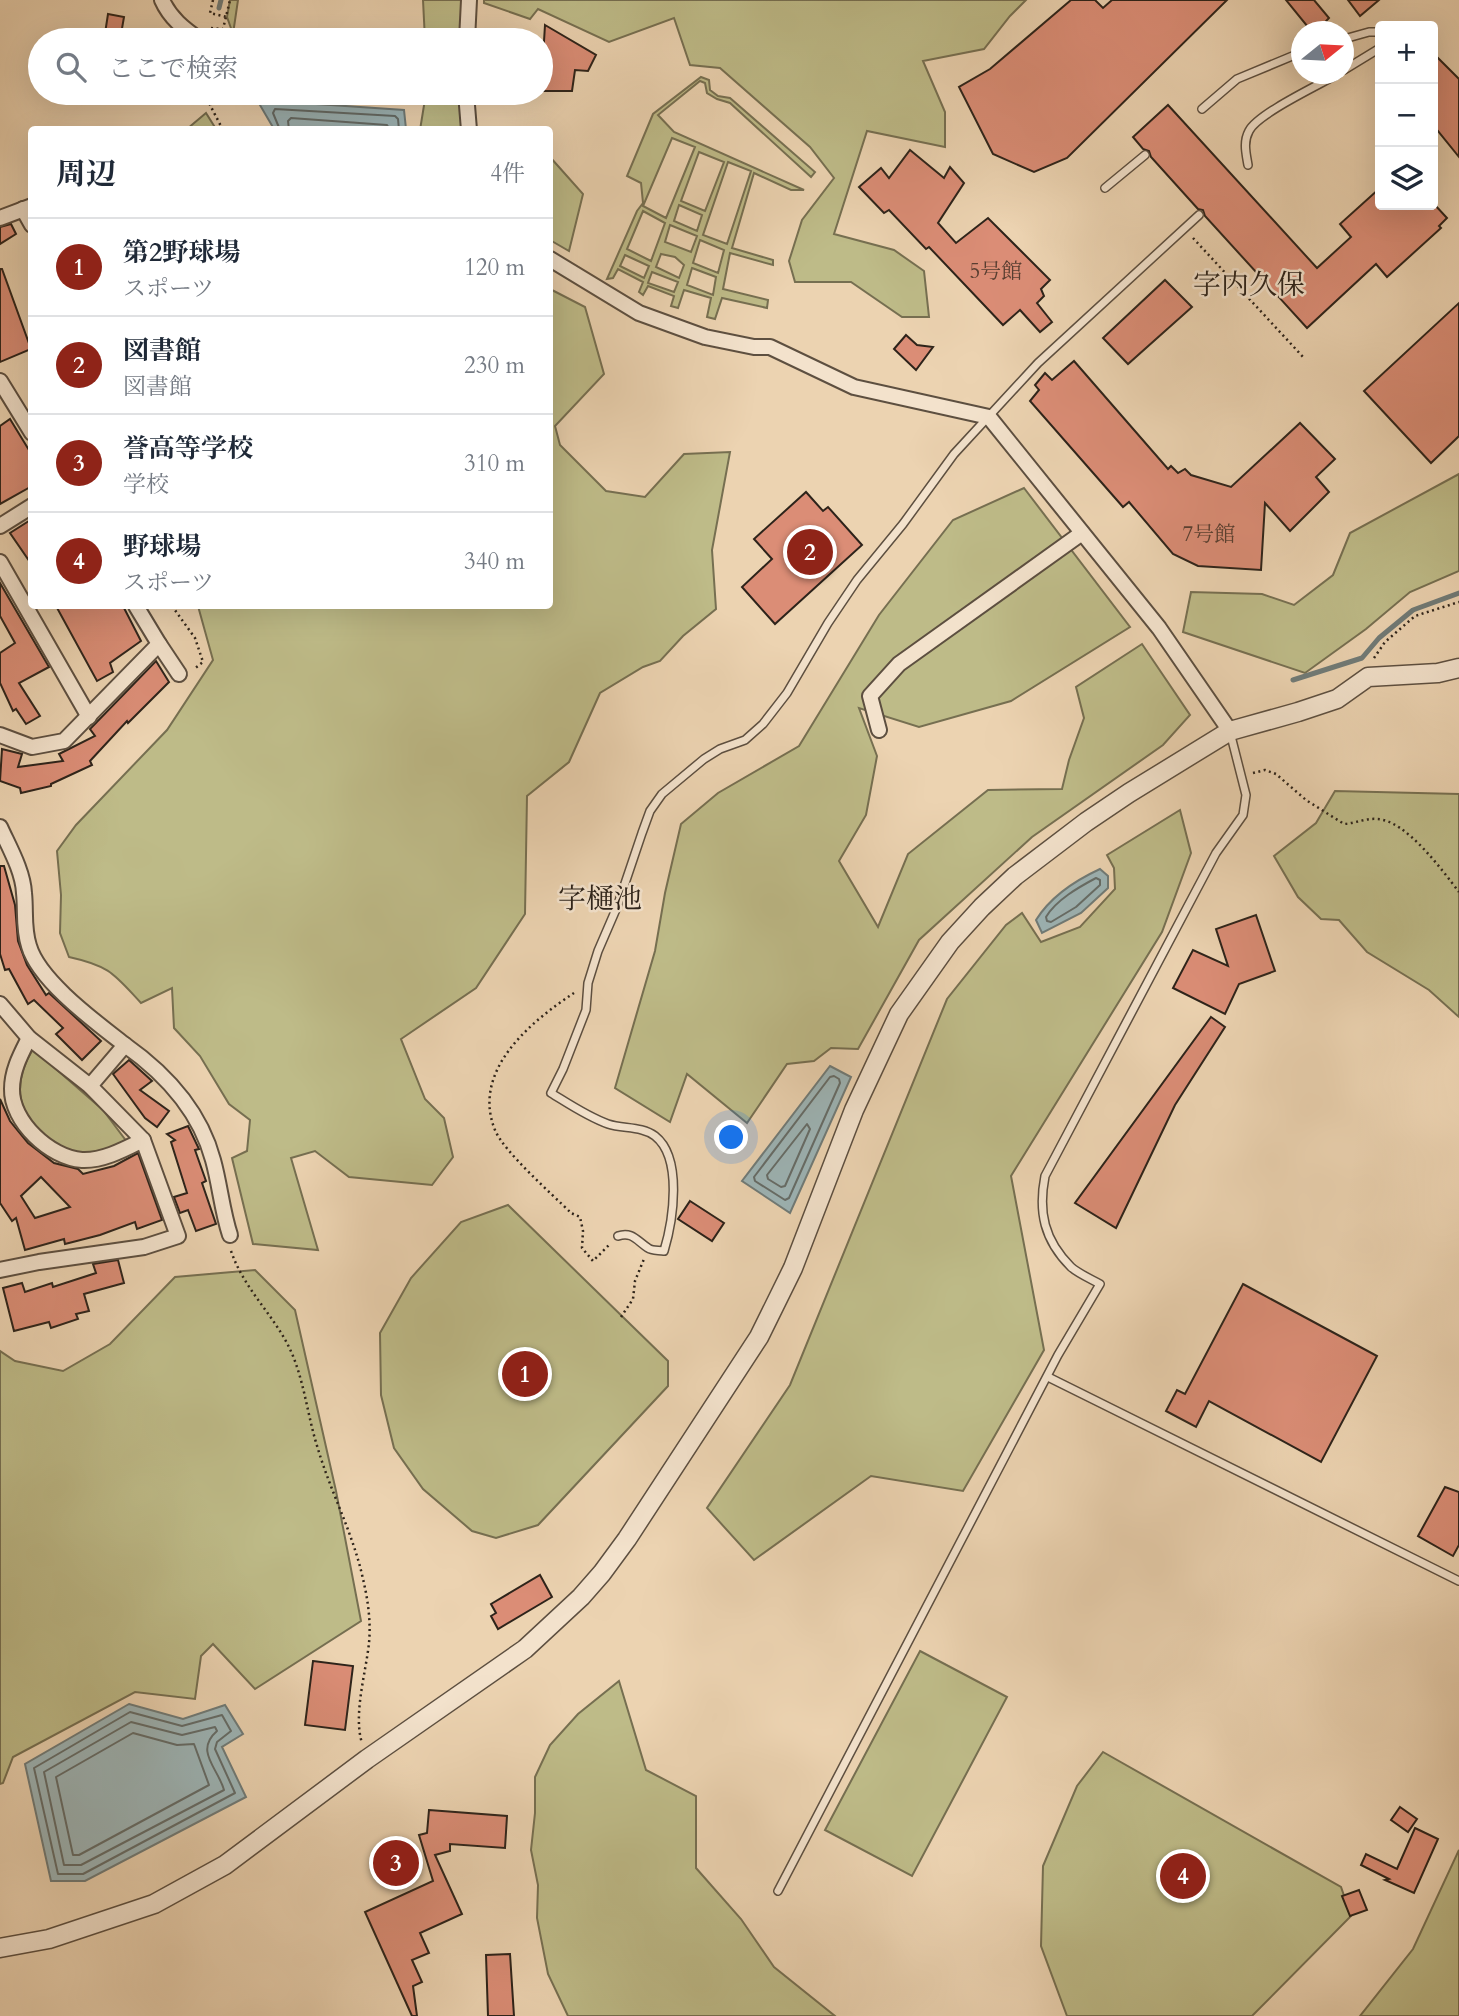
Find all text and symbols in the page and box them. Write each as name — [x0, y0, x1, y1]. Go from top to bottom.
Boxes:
north arrow — [1291, 21, 1354, 84]
map controls — [1375, 21, 1438, 210]
button: + — [1375, 21, 1438, 84]
search box — [28, 28, 553, 105]
icon: search — [52, 48, 90, 86]
text: ここで検索 — [108, 51, 238, 86]
button: − — [1375, 84, 1438, 147]
button: layers — [1375, 147, 1438, 210]
text: 周辺 — [56, 154, 116, 195]
text: 4件 — [490, 158, 525, 189]
text: 第2野球場 — [123, 235, 240, 270]
text: 1 — [73, 252, 85, 283]
text: 120 m — [464, 252, 525, 283]
house number: 5号館 — [970, 257, 1022, 286]
district label: 字内久保 — [1193, 266, 1305, 304]
text: スポーツ — [123, 273, 214, 304]
text: 図書館 — [123, 333, 201, 368]
text: 2 — [73, 350, 85, 381]
text: 230 m — [464, 350, 525, 381]
text: 図書館 — [123, 371, 192, 402]
text: 誉高等学校 — [123, 431, 253, 466]
text: 3 — [73, 448, 85, 479]
text: 310 m — [464, 448, 525, 479]
text: 学校 — [123, 469, 169, 500]
house number: 7号館 — [1183, 520, 1235, 549]
pin: 2 — [787, 526, 833, 578]
text: 野球場 — [123, 529, 201, 564]
text: 4 — [73, 546, 85, 577]
text: 340 m — [464, 546, 525, 577]
text: スポーツ — [123, 567, 214, 598]
district label: 字樋池 — [558, 880, 642, 918]
your location — [714, 1120, 748, 1154]
pin: 1 — [502, 1348, 548, 1400]
pin: 3 — [373, 1837, 419, 1889]
pin: 4 — [1160, 1850, 1206, 1902]

